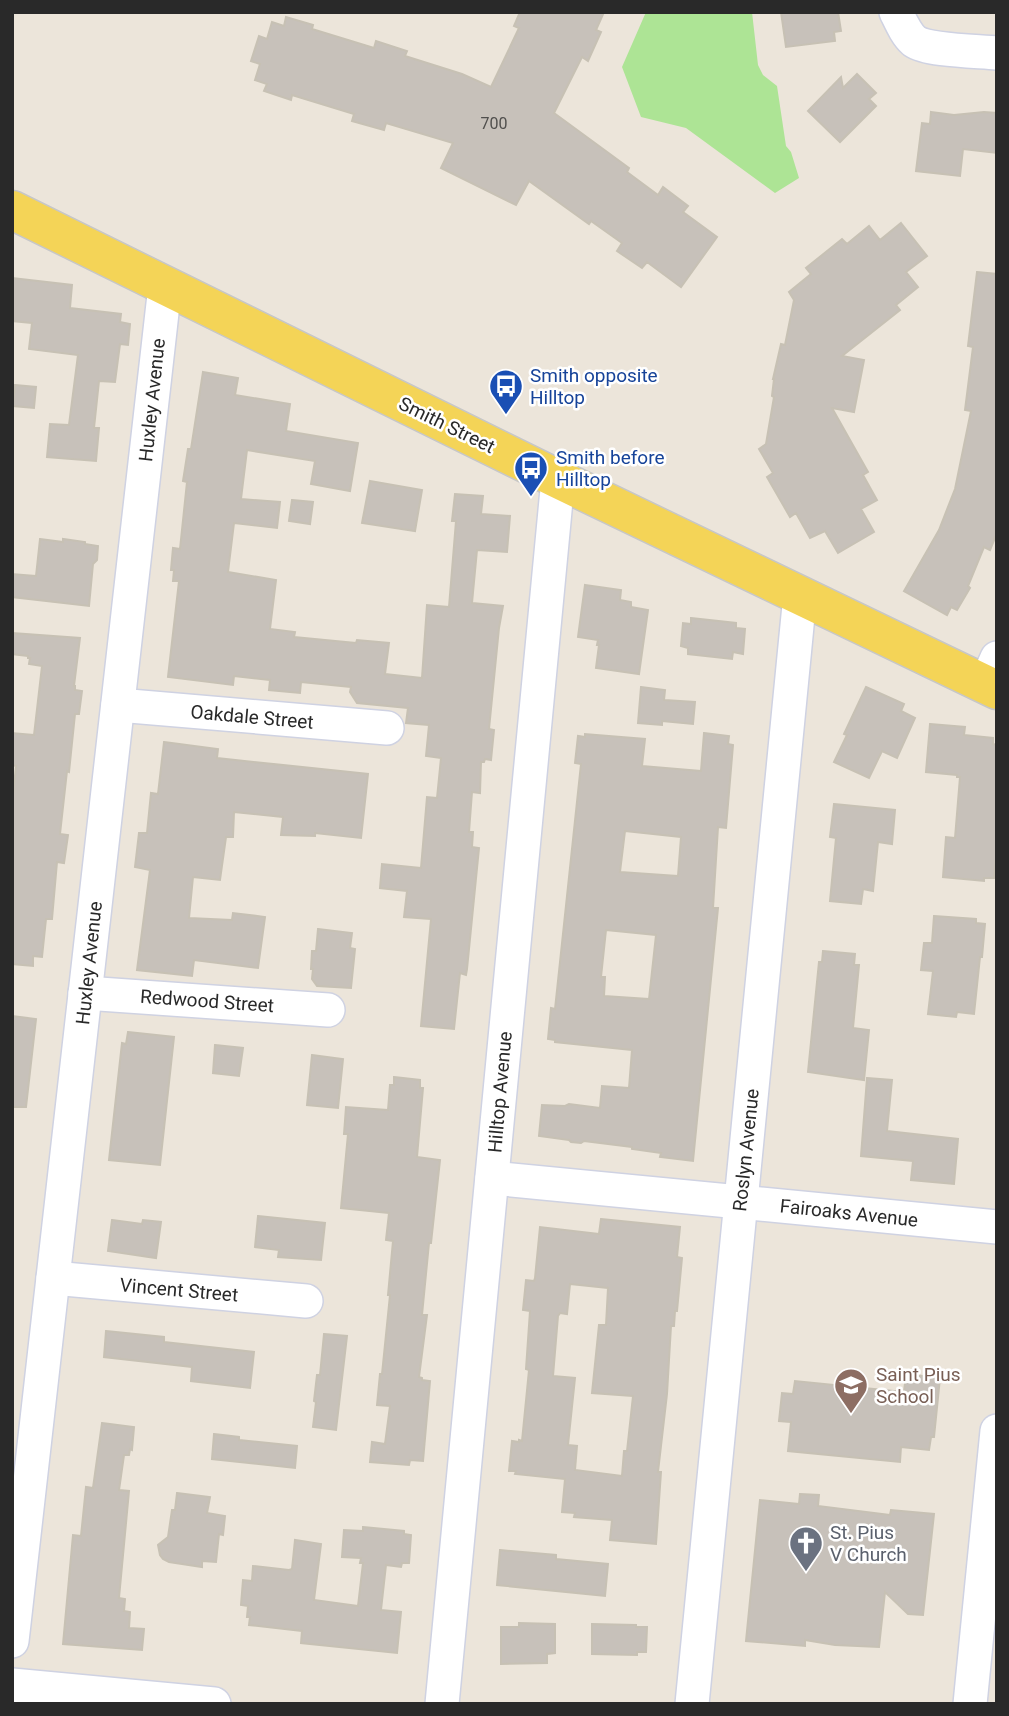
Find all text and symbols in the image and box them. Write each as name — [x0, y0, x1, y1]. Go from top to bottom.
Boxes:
house number: 700 — [481, 114, 507, 133]
street label: Huxley Avenue — [134, 337, 170, 463]
place label: Smith opposite Hilltop — [530, 364, 658, 409]
bus stop icon: Smith opposite Hilltop — [487, 367, 525, 416]
street label: Smith Street — [395, 392, 499, 458]
place label: Smith before Hilltop — [556, 446, 664, 491]
bus stop icon: Smith before Hilltop — [512, 449, 550, 498]
street label: Oakdale Street — [190, 700, 314, 734]
street label: Huxley Avenue — [71, 900, 107, 1026]
street label: Redwood Street — [139, 985, 275, 1017]
street label: Hilltop Avenue — [483, 1030, 517, 1154]
street label: Roslyn Avenue — [728, 1087, 764, 1213]
street label: Fairoaks Avenue — [779, 1194, 919, 1232]
street label: Vincent Street — [119, 1273, 239, 1307]
place label: Saint Pius School — [876, 1363, 961, 1408]
school or university icon: Saint Pius School — [832, 1366, 870, 1415]
place label: St. Pius V Church — [830, 1521, 907, 1566]
church icon: St. Pius V Church — [787, 1524, 825, 1573]

